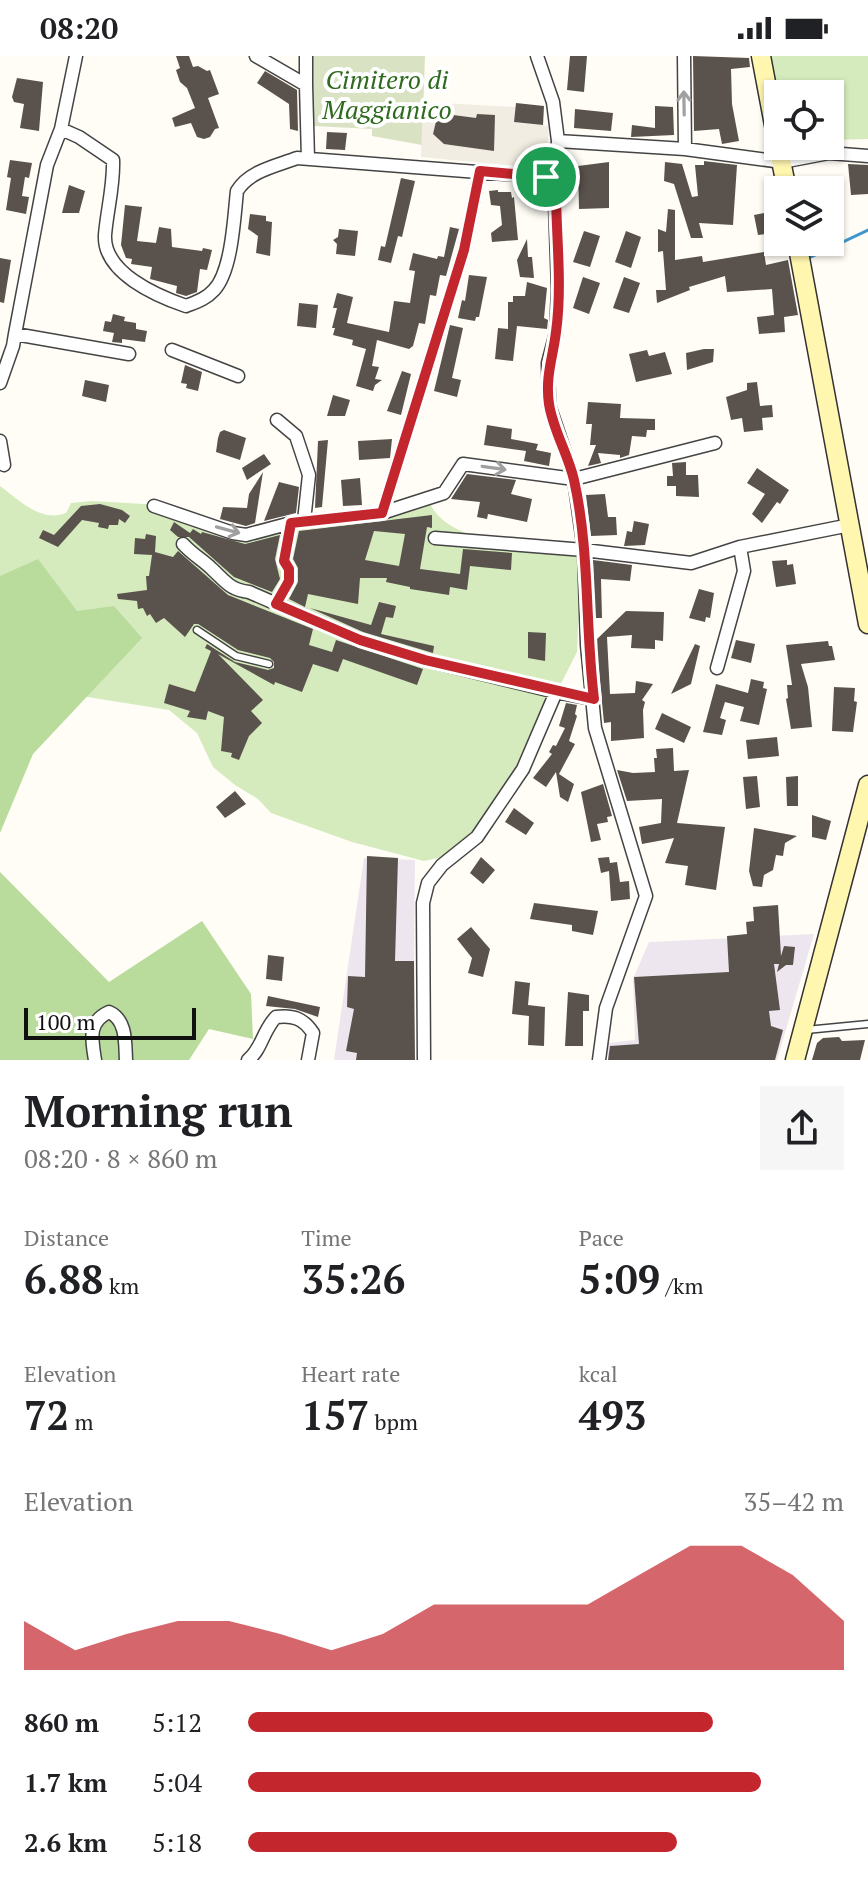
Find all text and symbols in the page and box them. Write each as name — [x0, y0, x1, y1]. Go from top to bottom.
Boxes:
text: 08:20 — [40, 8, 118, 48]
park label: Cimitero di Maggianico — [321, 62, 452, 126]
map controls — [764, 80, 844, 256]
button: locate — [764, 80, 844, 160]
one-way arrow — [676, 90, 692, 117]
pin — [512, 143, 580, 211]
icon: arrive — [524, 155, 568, 199]
button: layers — [764, 176, 844, 256]
one-way arrow — [481, 461, 506, 476]
one-way arrow — [214, 524, 240, 539]
scale bar — [24, 1004, 196, 1040]
text: 100 m — [36, 1007, 96, 1036]
text: Morning run — [24, 1081, 293, 1140]
button: share — [760, 1086, 844, 1170]
text: 08:20 · 8 × 860 m — [24, 1141, 218, 1175]
text: Distance — [24, 1223, 109, 1252]
text: Time — [301, 1223, 352, 1252]
text: Pace — [579, 1223, 624, 1252]
text: 6.88 — [24, 1252, 104, 1305]
text: 35:26 — [301, 1252, 405, 1305]
text: 5:09 — [579, 1252, 660, 1305]
text: km — [104, 1271, 139, 1300]
text: /km — [660, 1271, 703, 1300]
text: Elevation — [24, 1359, 116, 1388]
text: Heart rate — [301, 1359, 400, 1388]
text: kcal — [579, 1359, 618, 1388]
text: 72 — [24, 1388, 69, 1441]
text: 157 — [301, 1388, 369, 1441]
text: 493 — [579, 1388, 646, 1441]
text: m — [69, 1407, 94, 1436]
text: bpm — [369, 1407, 418, 1436]
text: Elevation — [24, 1484, 133, 1518]
text: 35–42 m — [744, 1484, 844, 1518]
text: 860 m — [24, 1705, 99, 1739]
text: 5:12 — [152, 1705, 202, 1739]
text: 1.7 km — [24, 1765, 107, 1799]
text: 5:04 — [152, 1765, 202, 1799]
text: 2.6 km — [24, 1825, 107, 1859]
text: 5:18 — [152, 1825, 202, 1859]

